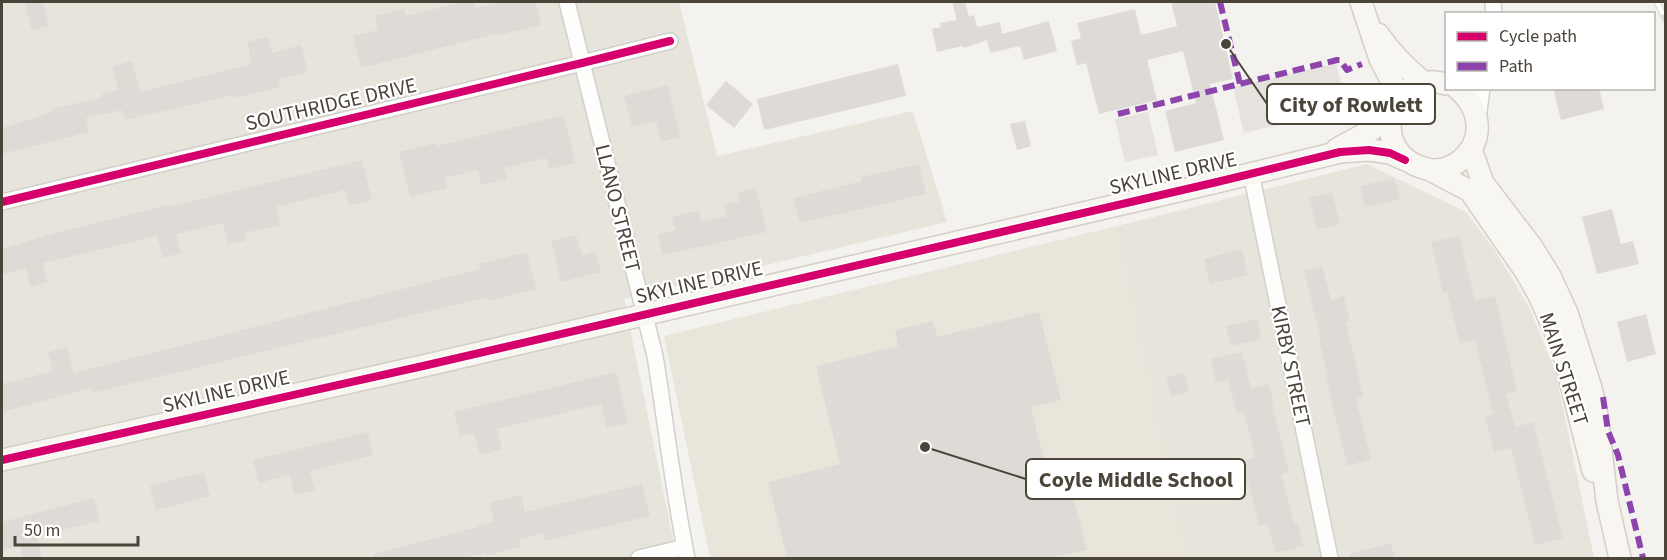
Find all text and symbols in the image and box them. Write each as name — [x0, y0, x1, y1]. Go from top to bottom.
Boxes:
legend — [1445, 12, 1655, 90]
text: Cycle path — [1499, 24, 1577, 49]
text: Path — [1499, 54, 1533, 79]
street label: SOUTHRIDGE DRIVE — [243, 70, 419, 138]
callout: City of Rowlett — [1267, 84, 1435, 124]
text: City of Rowlett — [1279, 89, 1423, 121]
street label: LLANO STREET — [588, 141, 648, 275]
street label: SKYLINE DRIVE — [1106, 144, 1240, 202]
street label: SKYLINE DRIVE — [632, 253, 766, 311]
street label: KIRBY STREET — [1264, 303, 1318, 429]
street label: MAIN STREET — [1532, 309, 1596, 429]
street label: SKYLINE DRIVE — [159, 362, 293, 420]
callout: Coyle Middle School — [1026, 459, 1245, 499]
text: Coyle Middle School — [1039, 464, 1234, 496]
scale bar — [15, 509, 138, 547]
text: 50 m — [24, 518, 60, 543]

